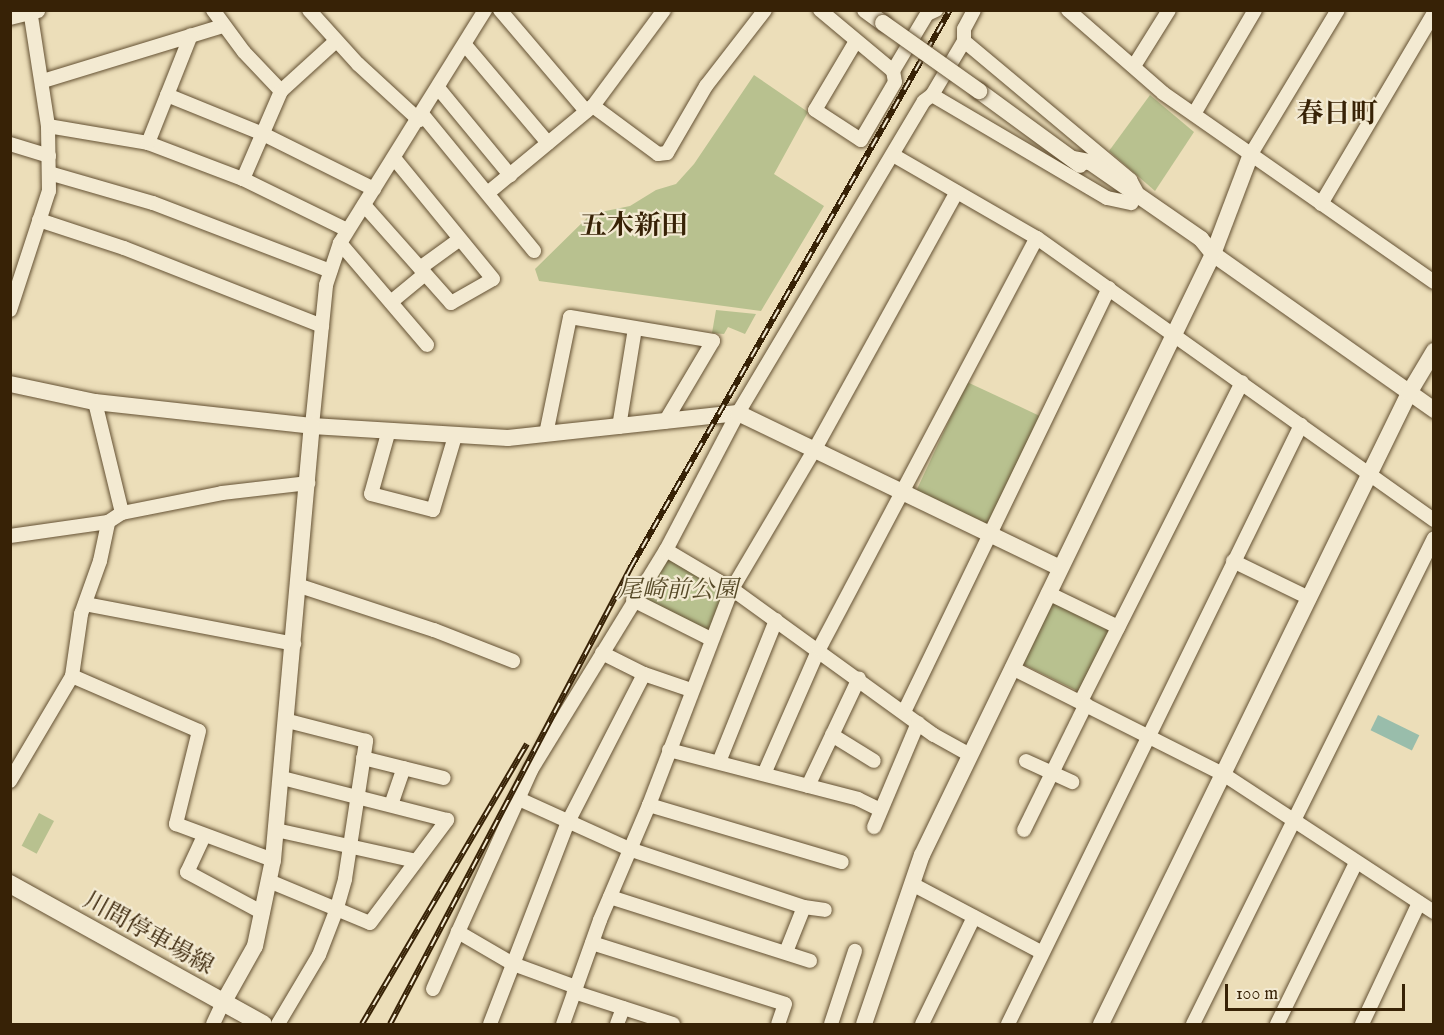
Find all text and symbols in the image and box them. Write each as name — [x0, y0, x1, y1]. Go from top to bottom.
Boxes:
district label: 春日町 — [1297, 100, 1377, 132]
district label: 五木新田 — [580, 212, 688, 244]
park label: 尾崎前公園 — [618, 577, 738, 605]
street label: 川間停車場線 — [78, 886, 218, 982]
scale bar — [1228, 972, 1408, 1010]
text: 100 m — [1236, 983, 1278, 1006]

